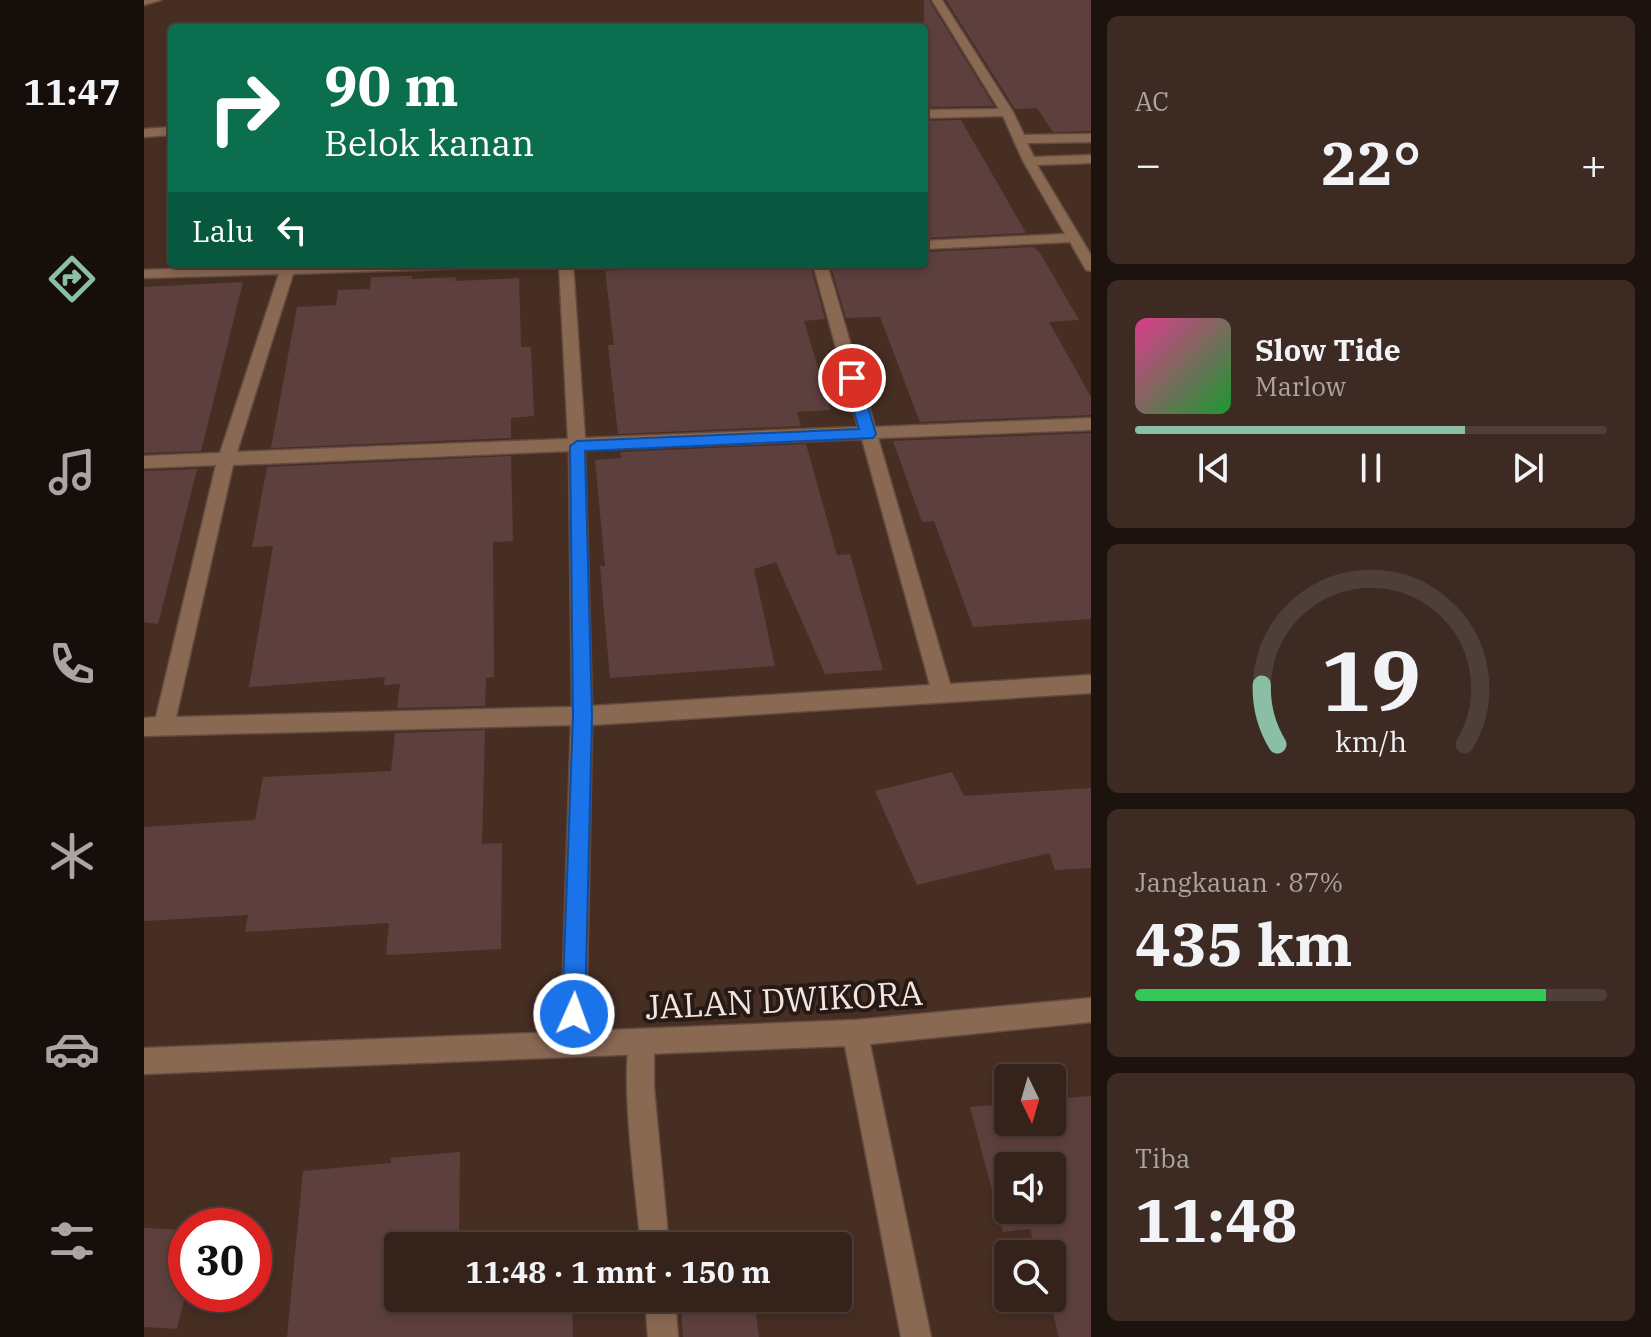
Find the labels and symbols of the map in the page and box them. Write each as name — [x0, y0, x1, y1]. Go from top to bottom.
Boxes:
pin — [818, 344, 886, 412]
street label: JALAN DWIKORA — [644, 970, 924, 1028]
position arrow — [532, 972, 616, 1056]
north arrow — [994, 1064, 1066, 1136]
speed limit sign: 30 — [168, 1208, 272, 1312]

